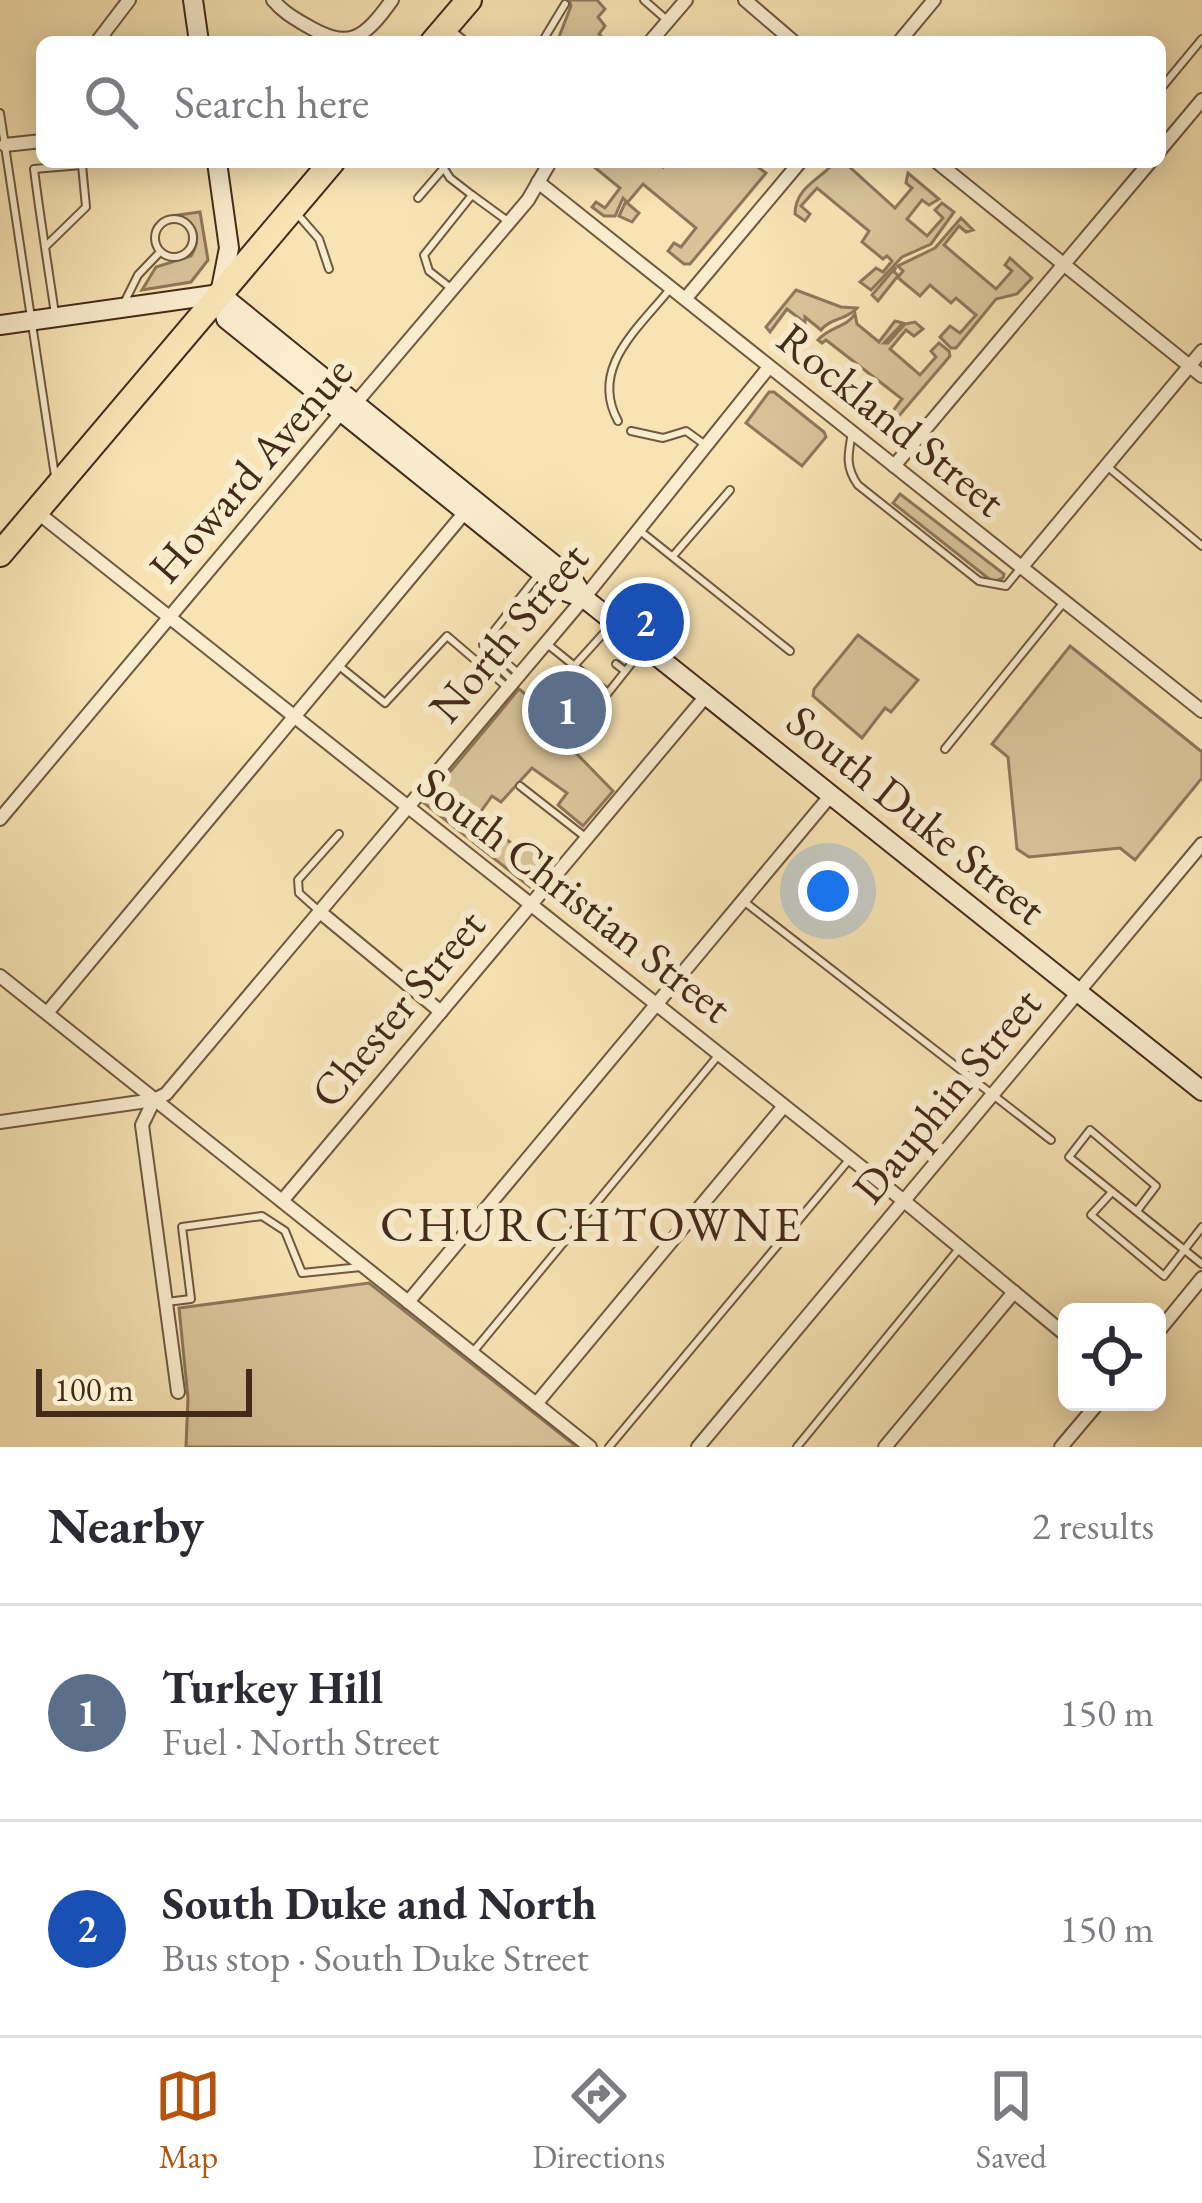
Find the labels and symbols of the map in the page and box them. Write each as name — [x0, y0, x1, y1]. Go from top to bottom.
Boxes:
street label: Rockland Street — [766, 309, 1018, 529]
street label: Howard Avenue — [136, 344, 364, 594]
street label: North Street — [416, 530, 600, 734]
pin: 2 — [606, 577, 684, 667]
pin: 1 — [528, 665, 606, 755]
street label: South Duke Street — [775, 692, 1059, 936]
street label: South Christian Street — [406, 753, 744, 1035]
your location — [798, 861, 858, 921]
street label: Chester Street — [297, 897, 497, 1119]
street label: Dauphin Street — [839, 975, 1053, 1215]
district label: CHURCHTOWNE — [380, 1193, 804, 1255]
scale bar — [36, 1363, 252, 1416]

